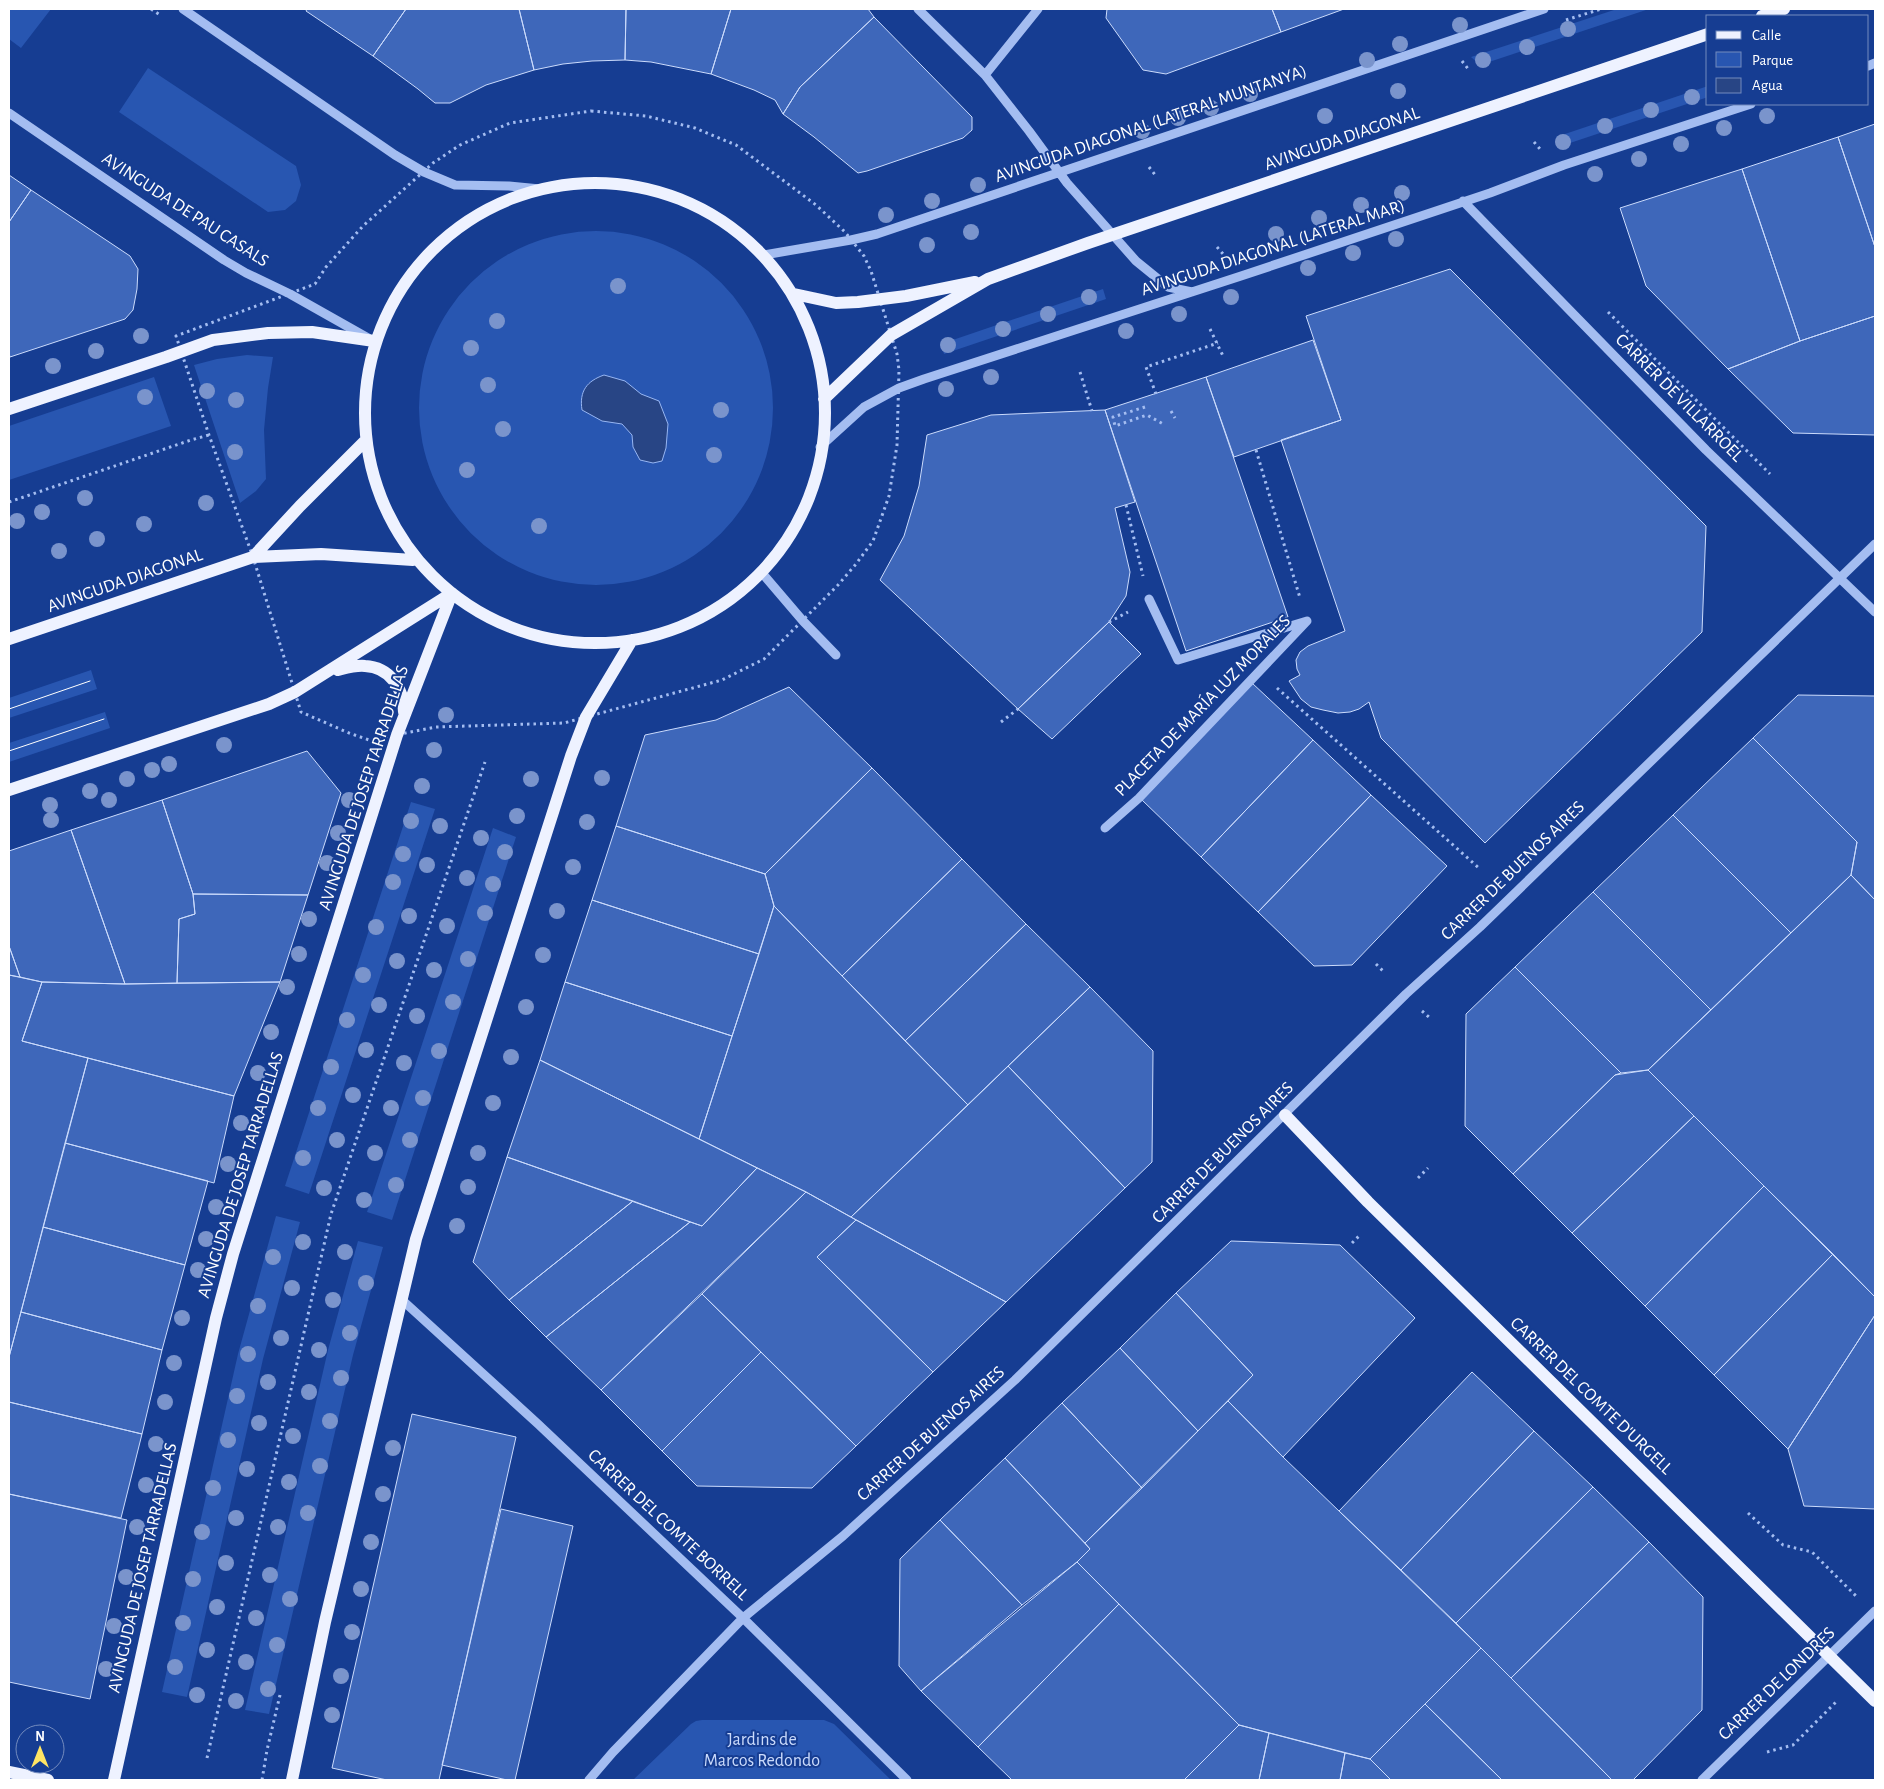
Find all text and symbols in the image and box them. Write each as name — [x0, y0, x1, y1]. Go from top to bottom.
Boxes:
legend — [1706, 15, 1869, 105]
text: Calle — [1752, 28, 1781, 43]
text: Parque — [1752, 53, 1793, 68]
street label: AVINGUDA DIAGONAL (LATERAL MUNTANYA) — [993, 62, 1309, 186]
text: Agua — [1752, 78, 1783, 93]
street label: AVINGUDA DIAGONAL — [1262, 104, 1422, 174]
street label: AVINGUDA DE PAU CASALS — [99, 149, 271, 271]
street label: AVINGUDA DIAGONAL (LATERAL MAR) — [1139, 197, 1407, 299]
street label: CARRER DE VILLARROEL — [1612, 331, 1747, 466]
street label: AVINGUDA DIAGONAL — [45, 546, 205, 616]
street label: PLACETA DE MARÍA LUZ MORALES — [1110, 610, 1294, 800]
street label: AVINGUDA DE JOSEP TARRADELLAS — [316, 663, 412, 913]
street label: CARRER DE BUENOS AIRES — [1438, 798, 1588, 944]
street label: AVINGUDA DE JOSEP TARRADELLAS — [195, 1050, 287, 1300]
street label: CARRER DE BUENOS AIRES — [1149, 1079, 1297, 1227]
street label: CARRER DEL COMTE D'URGELL — [1507, 1314, 1676, 1478]
street label: CARRER DE BUENOS AIRES — [854, 1363, 1008, 1505]
street label: AVINGUDA DE JOSEP TARRADELLAS — [105, 1441, 181, 1695]
street label: CARRER DEL COMTE BORRELL — [584, 1446, 752, 1604]
street label: CARRER DE LONDRES — [1715, 1624, 1839, 1744]
north arrow — [15, 1724, 65, 1774]
text: N — [35, 1730, 45, 1744]
park label: Jardins de Marcos Redondo — [704, 1731, 820, 1770]

